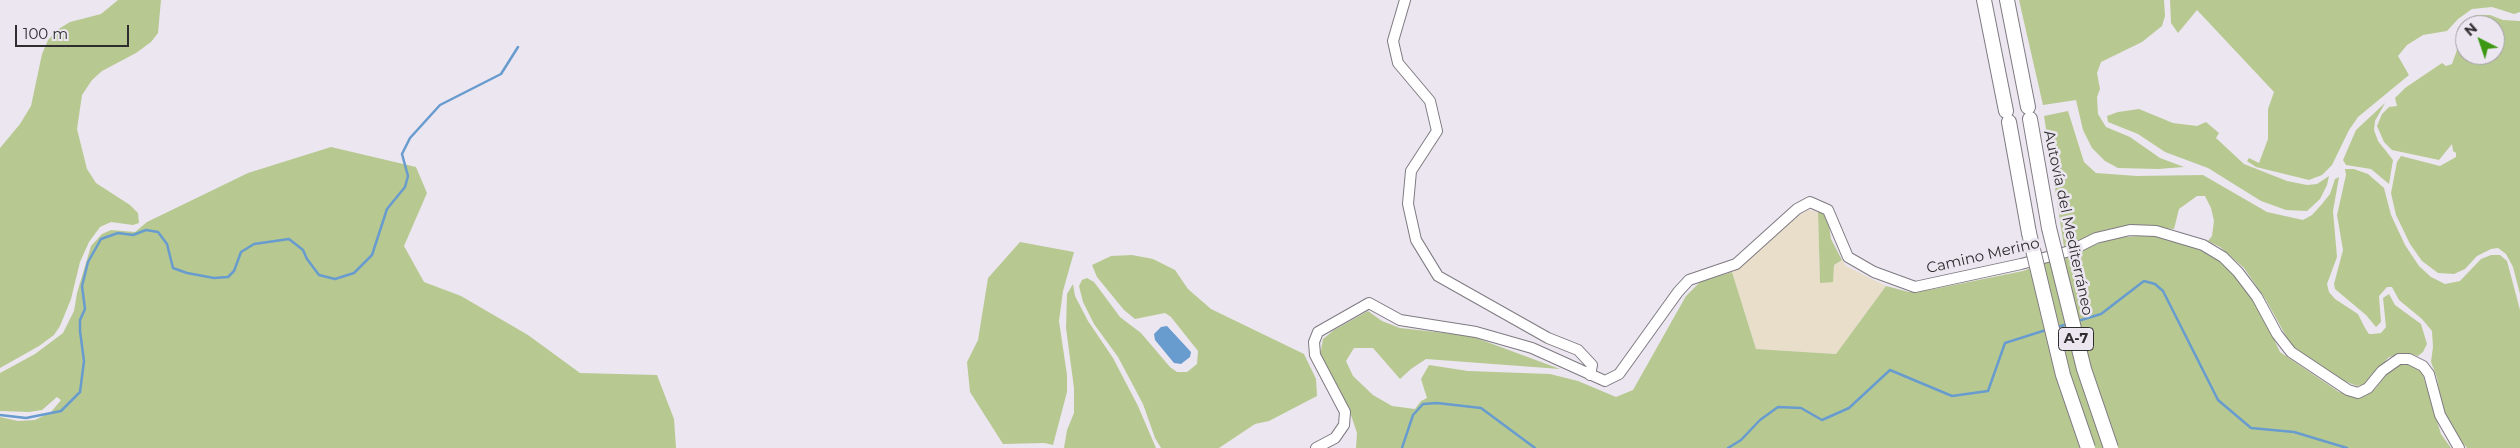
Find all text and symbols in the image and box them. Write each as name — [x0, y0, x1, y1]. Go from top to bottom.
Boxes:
scale bar — [18, 15, 131, 47]
north arrow — [2455, 15, 2505, 65]
text: N — [2461, 19, 2481, 40]
text: 100 m — [23, 24, 68, 43]
street label: Autovía del Mediterráneo — [2040, 129, 2096, 317]
street label: Camino Merino — [1925, 234, 2041, 278]
road number: A-7 — [2058, 328, 2094, 350]

